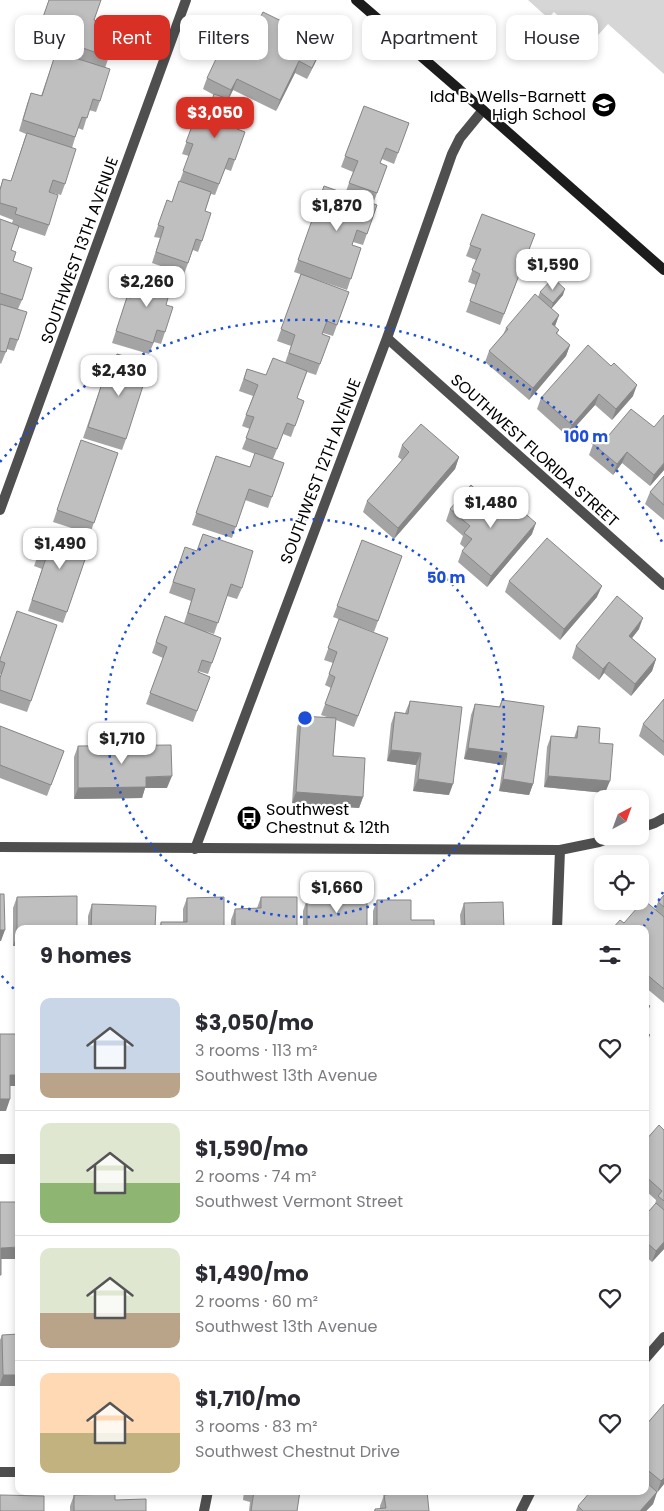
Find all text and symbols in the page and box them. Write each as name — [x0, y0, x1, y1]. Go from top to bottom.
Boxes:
chip: Buy — [15, 15, 84, 60]
chip: Rent — [94, 15, 170, 60]
chip: Filters — [180, 15, 268, 60]
chip: New — [278, 15, 352, 60]
chip: Apartment — [362, 15, 496, 60]
chip: House — [506, 15, 598, 60]
place label: Ida B. Wells-Barnett High School — [430, 85, 586, 126]
school or university icon: Ida B. Wells-Barnett High School — [591, 92, 617, 118]
pin: $3,050 — [174, 96, 256, 139]
text: $3,050 — [187, 101, 243, 124]
street label: SOUTHWEST 13TH AVENUE — [35, 154, 124, 347]
pin: $1,870 — [296, 190, 378, 232]
text: $1,870 — [312, 194, 362, 217]
pin: $1,590 — [512, 248, 594, 291]
text: $1,590 — [527, 253, 579, 276]
pin: $2,260 — [106, 266, 188, 308]
text: $2,260 — [120, 270, 174, 293]
pin: $2,430 — [78, 354, 160, 397]
text: $2,430 — [91, 359, 147, 382]
street label: SOUTHWEST FLORIDA STREET — [446, 369, 624, 532]
street label: SOUTHWEST 12TH AVENUE — [274, 375, 367, 567]
text: 100 m — [564, 426, 608, 447]
pin: $1,480 — [450, 486, 532, 529]
text: $1,480 — [465, 491, 517, 514]
pin: $1,490 — [19, 528, 101, 570]
text: $1,490 — [34, 532, 86, 555]
text: 50 m — [427, 567, 465, 588]
centre of rings — [296, 709, 314, 727]
pin: $1,710 — [81, 722, 163, 765]
text: $1,710 — [99, 727, 145, 750]
north arrow — [594, 790, 649, 845]
map controls — [594, 790, 649, 910]
place label: Southwest Chestnut & 12th — [266, 798, 390, 839]
bus stop icon: Southwest Chestnut & 12th — [236, 805, 262, 831]
button: locate — [594, 855, 649, 910]
pin: $1,660 — [296, 872, 378, 914]
text: $1,660 — [311, 876, 363, 899]
text: 9 homes — [40, 941, 132, 970]
icon: filters — [596, 941, 624, 969]
text: $3,050/mo — [195, 1008, 314, 1037]
icon: home — [80, 1018, 140, 1078]
icon: heart — [596, 1034, 624, 1062]
text: 3 rooms · 113 m² — [195, 1039, 318, 1062]
text: Southwest 13th Avenue — [195, 1064, 377, 1087]
text: $1,590/mo — [195, 1134, 308, 1163]
icon: home — [80, 1143, 140, 1203]
icon: heart — [596, 1159, 624, 1187]
text: 2 rooms · 74 m² — [195, 1165, 317, 1188]
text: Southwest Vermont Street — [195, 1190, 403, 1213]
text: $1,490/mo — [195, 1259, 309, 1288]
icon: home — [80, 1268, 140, 1328]
icon: heart — [596, 1284, 624, 1312]
text: 2 rooms · 60 m² — [195, 1290, 318, 1313]
text: Southwest 13th Avenue — [195, 1315, 377, 1338]
text: $1,710/mo — [195, 1384, 301, 1413]
icon: home — [80, 1393, 140, 1453]
icon: heart — [596, 1409, 624, 1437]
text: 3 rooms · 83 m² — [195, 1415, 317, 1438]
text: Southwest Chestnut Drive — [195, 1440, 400, 1463]

